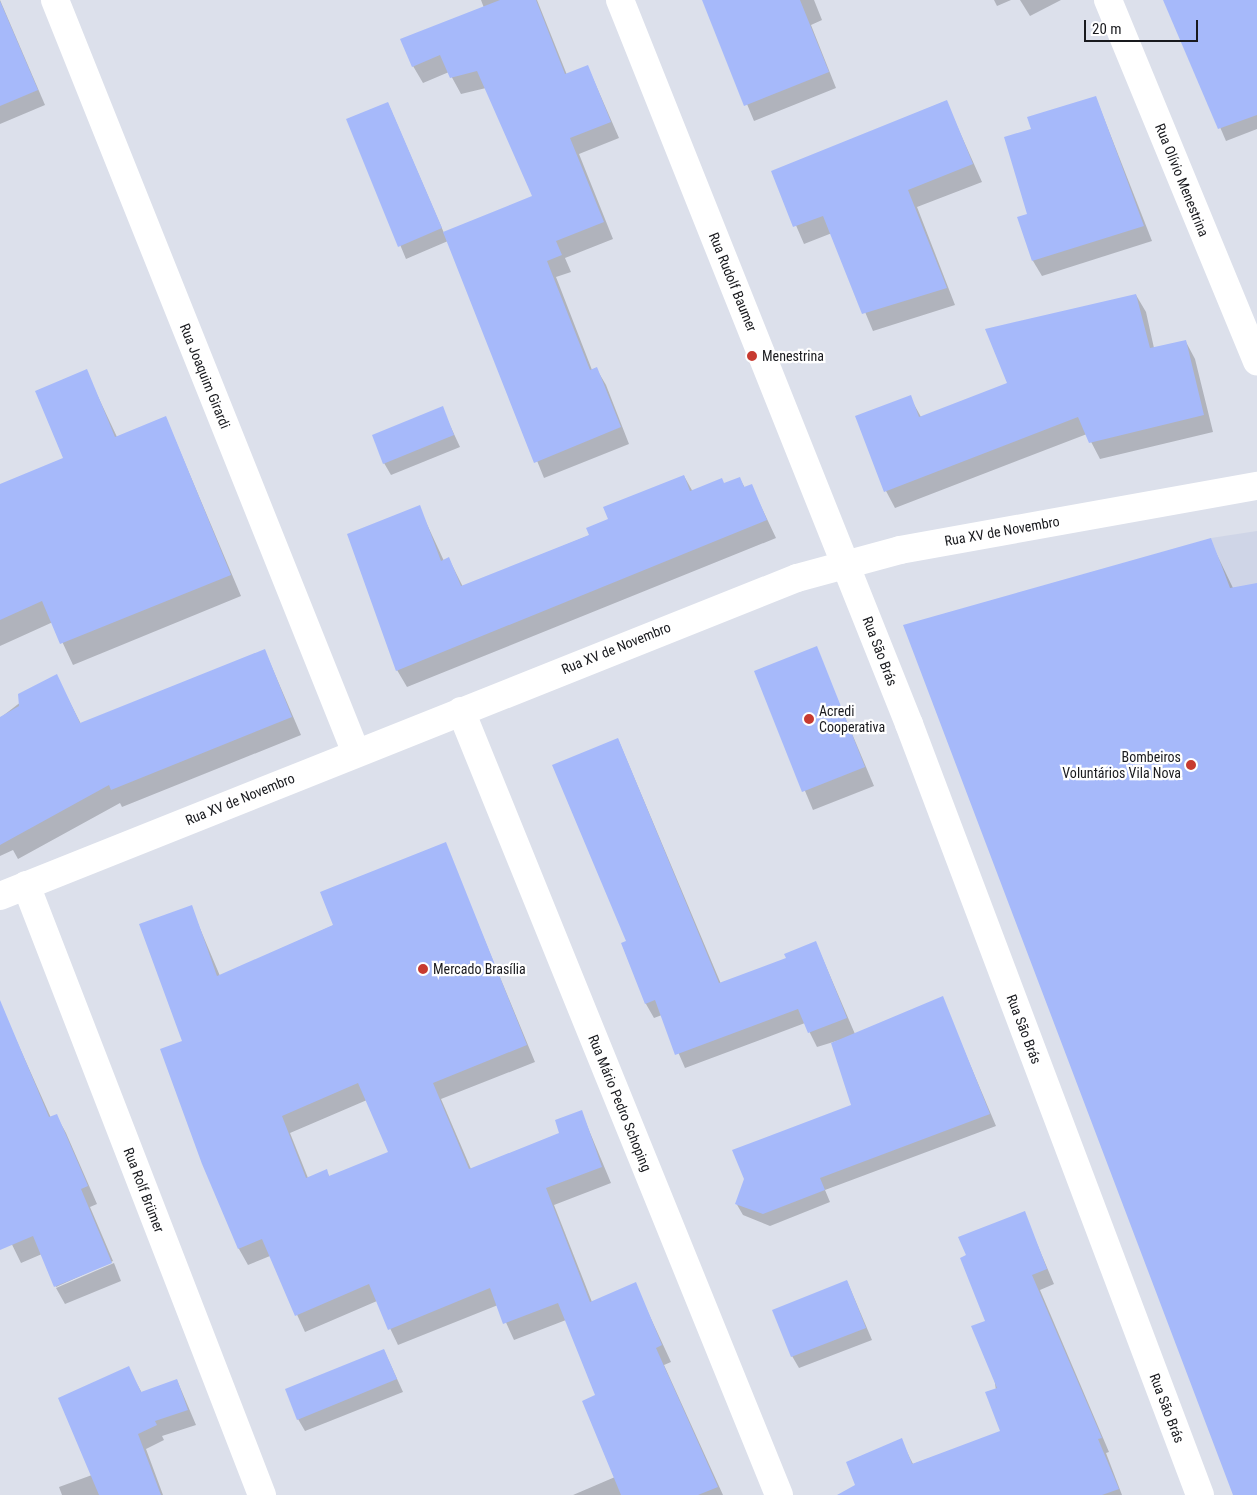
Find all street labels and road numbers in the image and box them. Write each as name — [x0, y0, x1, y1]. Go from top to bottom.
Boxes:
street label: Rua Olívio Menestrina — [1152, 121, 1212, 239]
street label: Rua Rudolf Baumer — [705, 230, 761, 334]
street label: Rua Joaquim Girardi — [176, 321, 234, 431]
street label: Rua XV de Novembro — [943, 513, 1061, 549]
street label: Rua São Brás — [859, 614, 901, 688]
street label: Rua XV de Novembro — [559, 618, 673, 678]
street label: Rua XV de Novembro — [183, 769, 297, 829]
street label: Rua São Brás — [1003, 992, 1045, 1066]
street label: Rua Mário Pedro Schoping — [585, 1032, 655, 1174]
street label: Rua Rolf Brümer — [120, 1145, 168, 1235]
street label: Rua São Brás — [1146, 1371, 1188, 1445]

